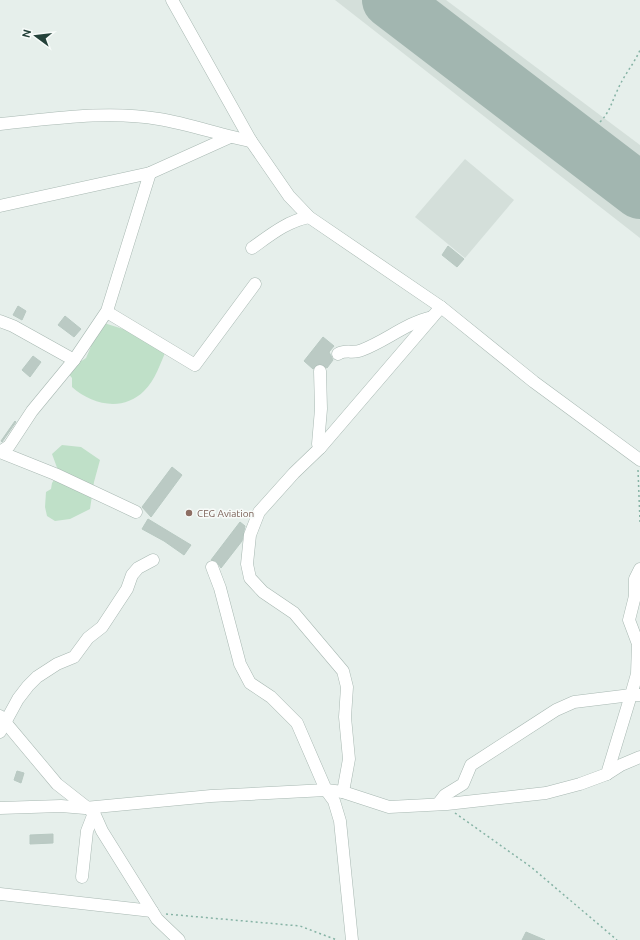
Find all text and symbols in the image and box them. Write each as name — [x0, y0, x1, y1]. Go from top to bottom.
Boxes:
north arrow — [16, 16, 56, 56]
text: N — [19, 28, 33, 39]
marker: CEG Aviation — [184, 508, 194, 518]
place label: CEG Aviation — [197, 508, 254, 519]

